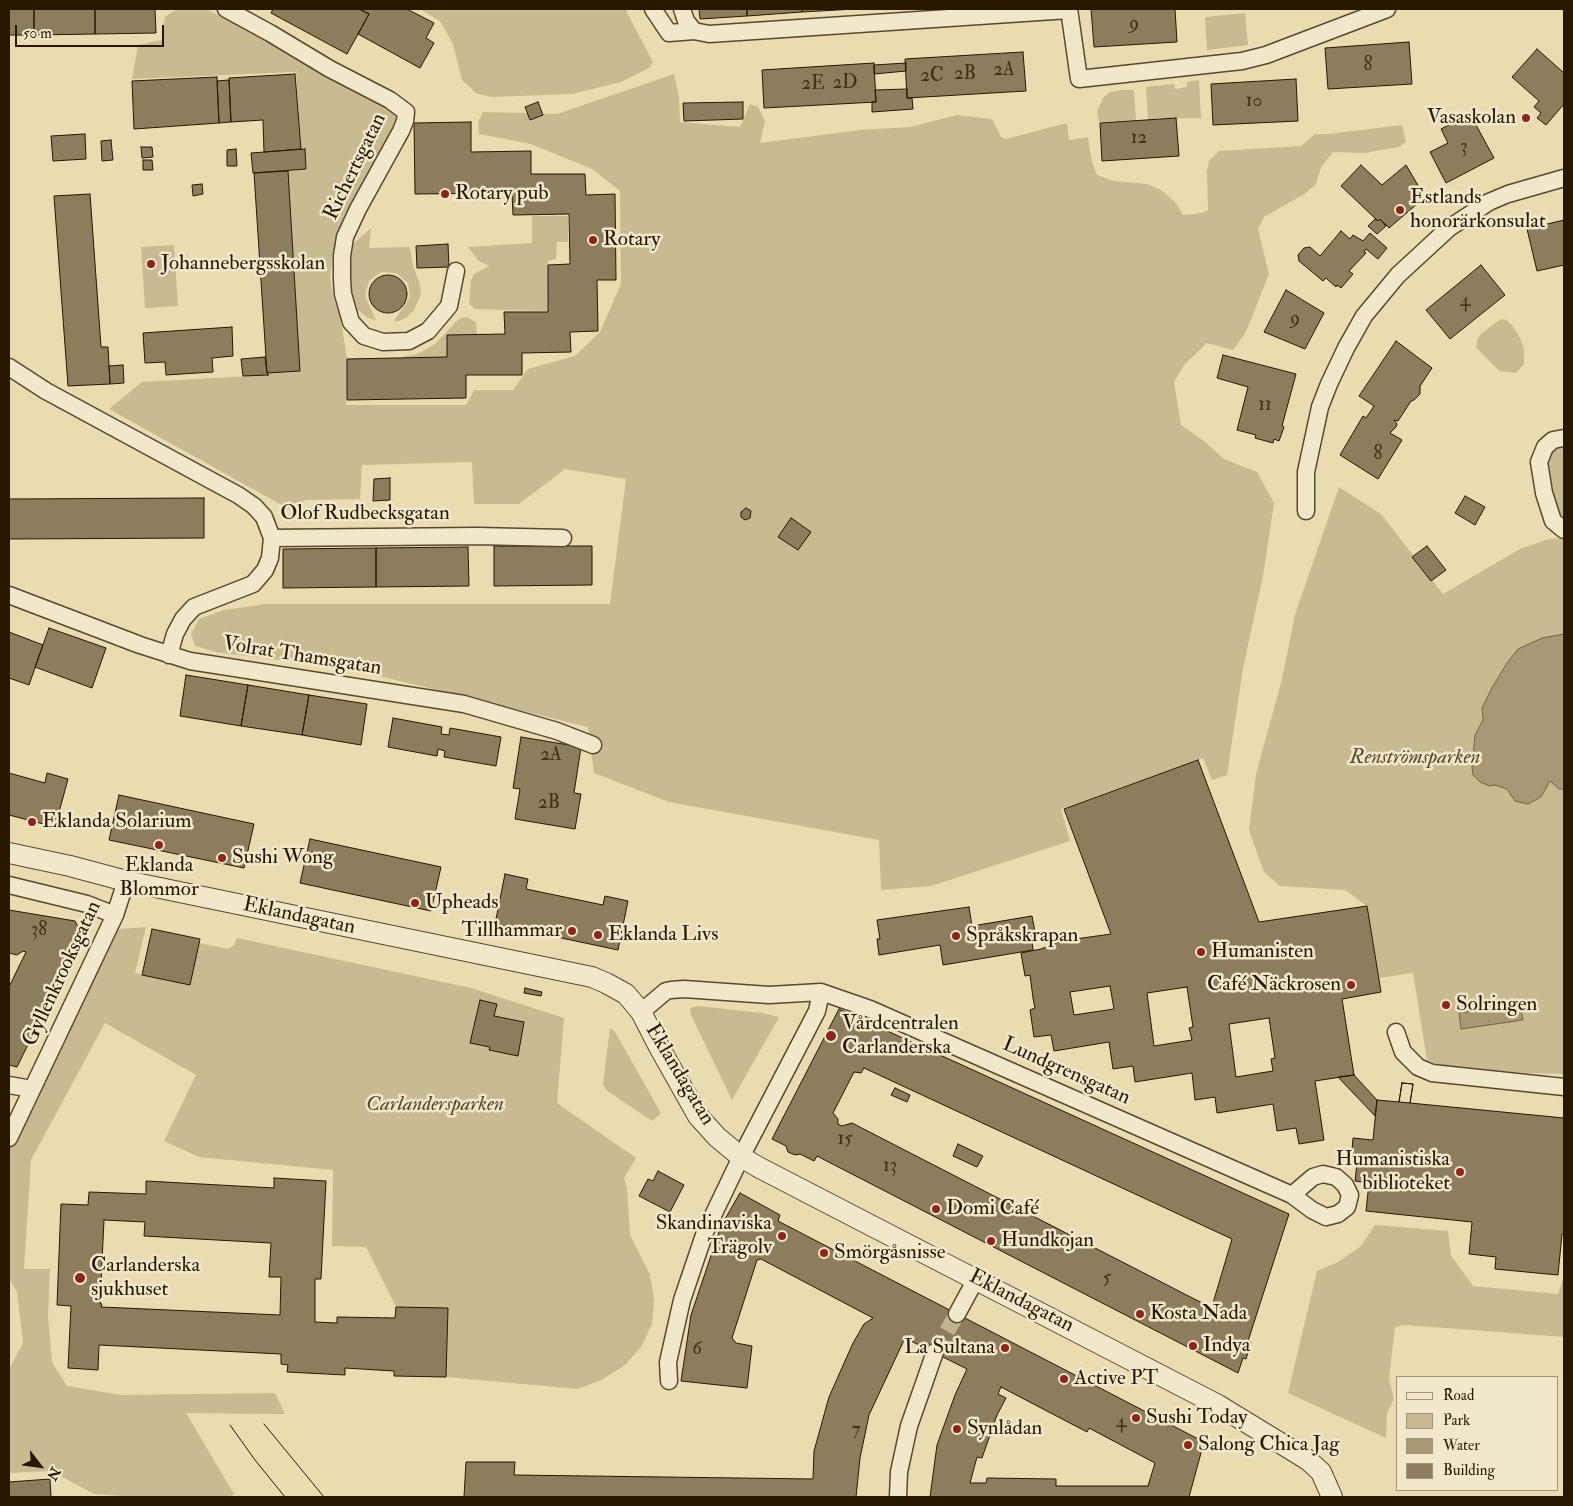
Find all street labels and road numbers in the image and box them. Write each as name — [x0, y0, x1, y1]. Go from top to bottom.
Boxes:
street label: Richertsgatan — [319, 109, 393, 225]
street label: Olof Rudbecksgatan — [280, 501, 450, 527]
street label: Volrat Thamsgatan — [221, 632, 383, 682]
street label: Eklandagatan — [241, 893, 357, 941]
street label: Gyllenkrooksgatan — [18, 897, 108, 1051]
street label: Eklandagatan — [639, 1020, 719, 1130]
street label: Lundgrensgatan — [998, 1033, 1134, 1111]
street label: Eklandagatan — [964, 1265, 1078, 1339]

